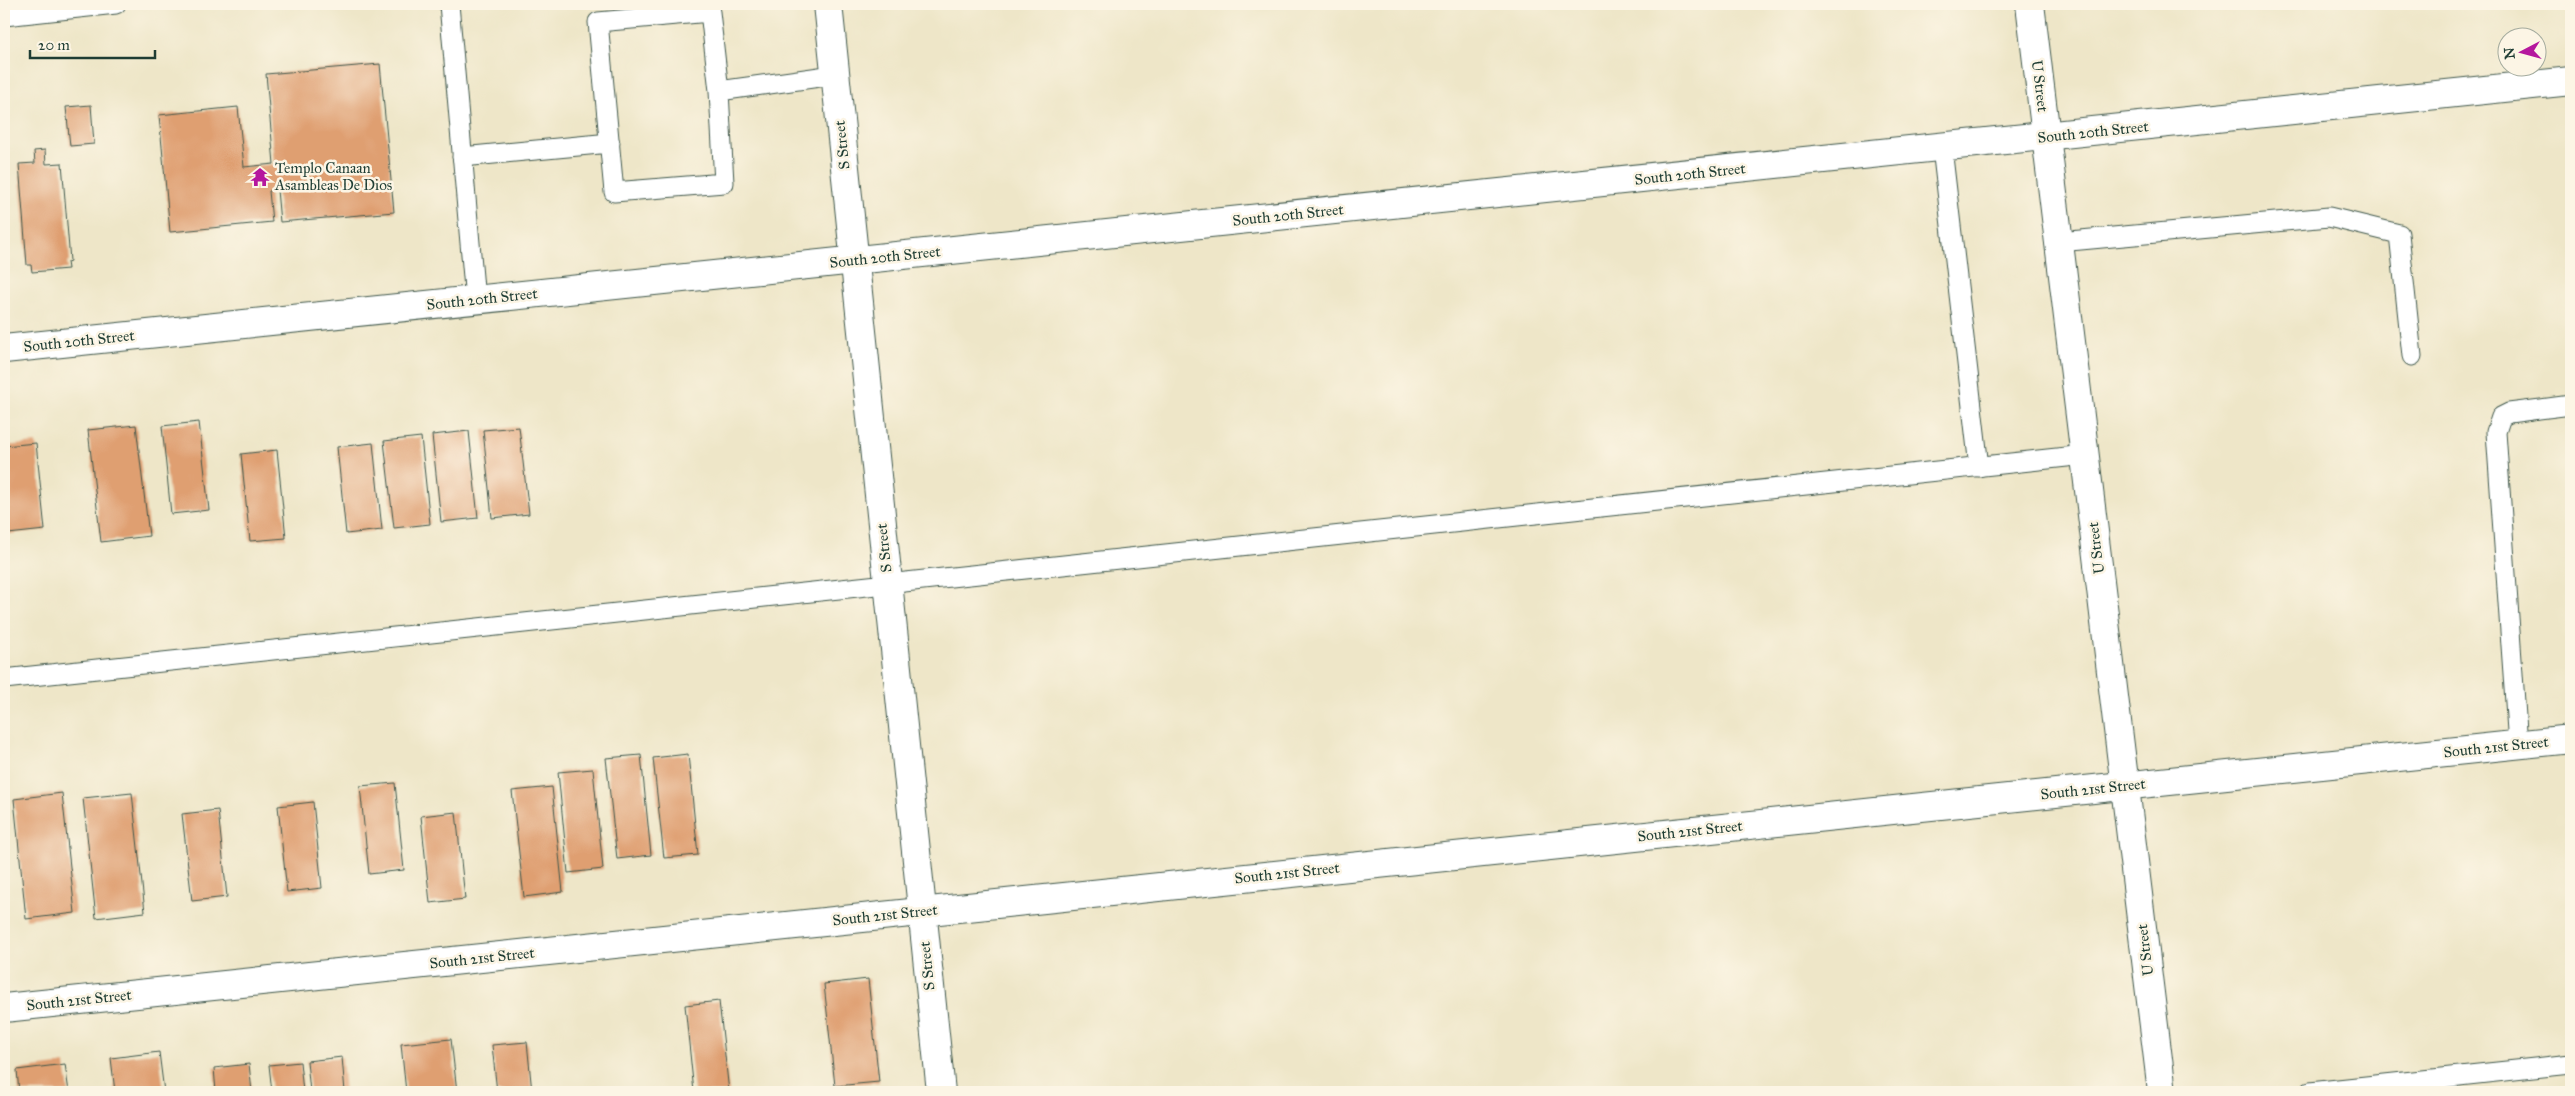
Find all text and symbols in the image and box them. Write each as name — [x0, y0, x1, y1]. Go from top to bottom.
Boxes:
scale bar — [30, 28, 155, 60]
north arrow — [2498, 28, 2548, 78]
text: 20 m — [38, 36, 70, 54]
text: N — [2500, 46, 2519, 60]
street label: U Street — [2028, 59, 2052, 114]
street label: South 20th Street — [2037, 117, 2150, 147]
street label: S Street — [830, 119, 854, 170]
place label: Templo Canaan Asambleas De Dios — [274, 159, 392, 194]
street label: South 20th Street — [1634, 159, 1747, 189]
temple icon: Templo Canaan Asambleas De Dios — [249, 166, 271, 188]
street label: South 20th Street — [1232, 200, 1345, 230]
street label: South 20th Street — [829, 242, 942, 272]
street label: South 20th Street — [426, 284, 539, 314]
street label: South 20th Street — [23, 326, 136, 356]
street label: U Street — [2084, 520, 2108, 575]
street label: S Street — [872, 522, 896, 573]
street label: South 21st Street — [2442, 732, 2550, 761]
street label: South 21st Street — [2039, 774, 2147, 803]
street label: South 21st Street — [1636, 816, 1744, 845]
street label: South 21st Street — [1233, 858, 1341, 887]
street label: South 21st Street — [831, 900, 939, 929]
street label: U Street — [2133, 922, 2157, 977]
street label: S Street — [915, 940, 939, 991]
street label: South 21st Street — [428, 943, 536, 972]
street label: South 21st Street — [25, 985, 133, 1014]

